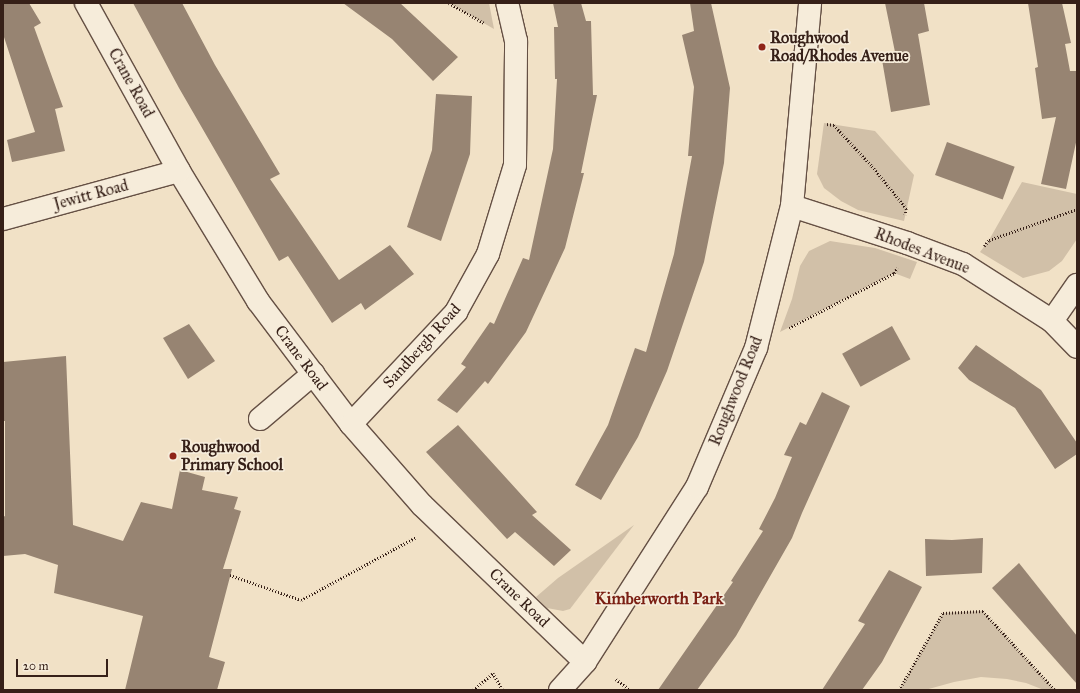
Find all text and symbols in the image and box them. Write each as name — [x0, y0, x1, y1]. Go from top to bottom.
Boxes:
place label: Roughwood Road/Rhodes Avenue — [770, 28, 909, 66]
marker: Roughwood Road/Rhodes Avenue — [757, 42, 767, 52]
street label: Crane Road — [104, 45, 158, 121]
street label: Jewitt Road — [52, 176, 130, 214]
street label: Rhodes Avenue — [872, 224, 972, 278]
street label: Sandbergh Road — [379, 300, 465, 392]
street label: Crane Road — [270, 322, 332, 394]
street label: Roughwood Road — [705, 333, 767, 449]
place label: Roughwood Primary School — [181, 437, 283, 475]
marker: Roughwood Primary School — [168, 451, 178, 461]
street label: Crane Road — [485, 565, 553, 631]
district label: Kimberworth Park — [595, 589, 723, 609]
scale bar — [18, 651, 110, 677]
text: 20 m — [23, 659, 49, 673]

